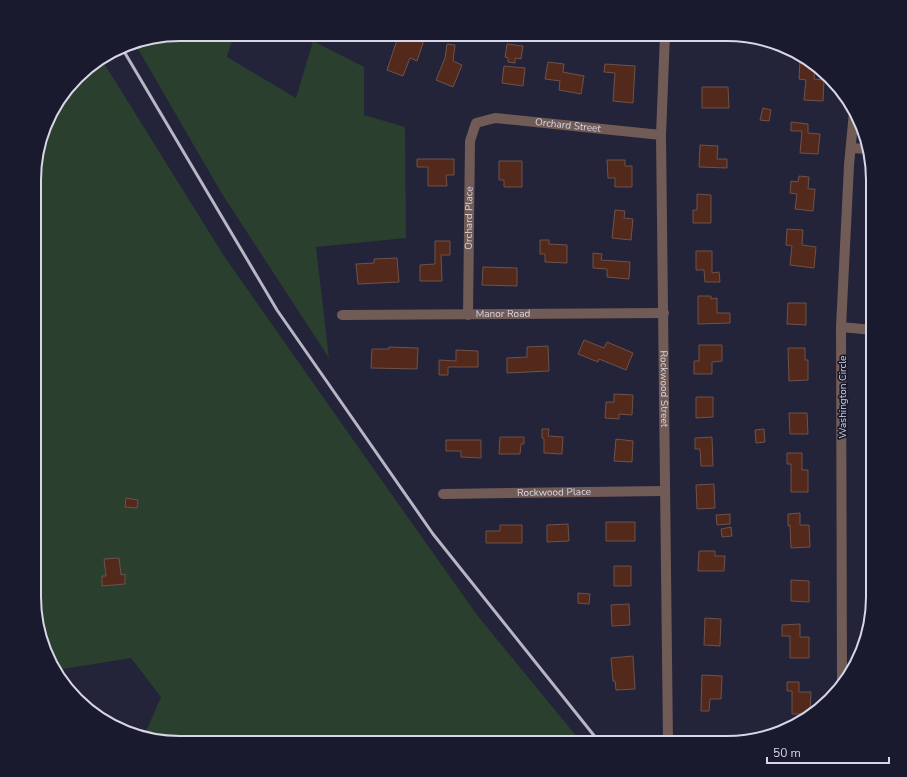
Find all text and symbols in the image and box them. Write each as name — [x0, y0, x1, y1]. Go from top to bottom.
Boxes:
street label: Orchard Street — [534, 115, 602, 136]
street label: Orchard Place — [462, 186, 476, 250]
street label: Manor Road — [476, 307, 530, 321]
street label: Rockwood Street — [656, 350, 671, 428]
street label: Washington Circle — [836, 356, 850, 438]
street label: Rockwood Place — [517, 485, 591, 500]
scale bar — [767, 739, 889, 765]
text: 50 m — [773, 745, 801, 761]

